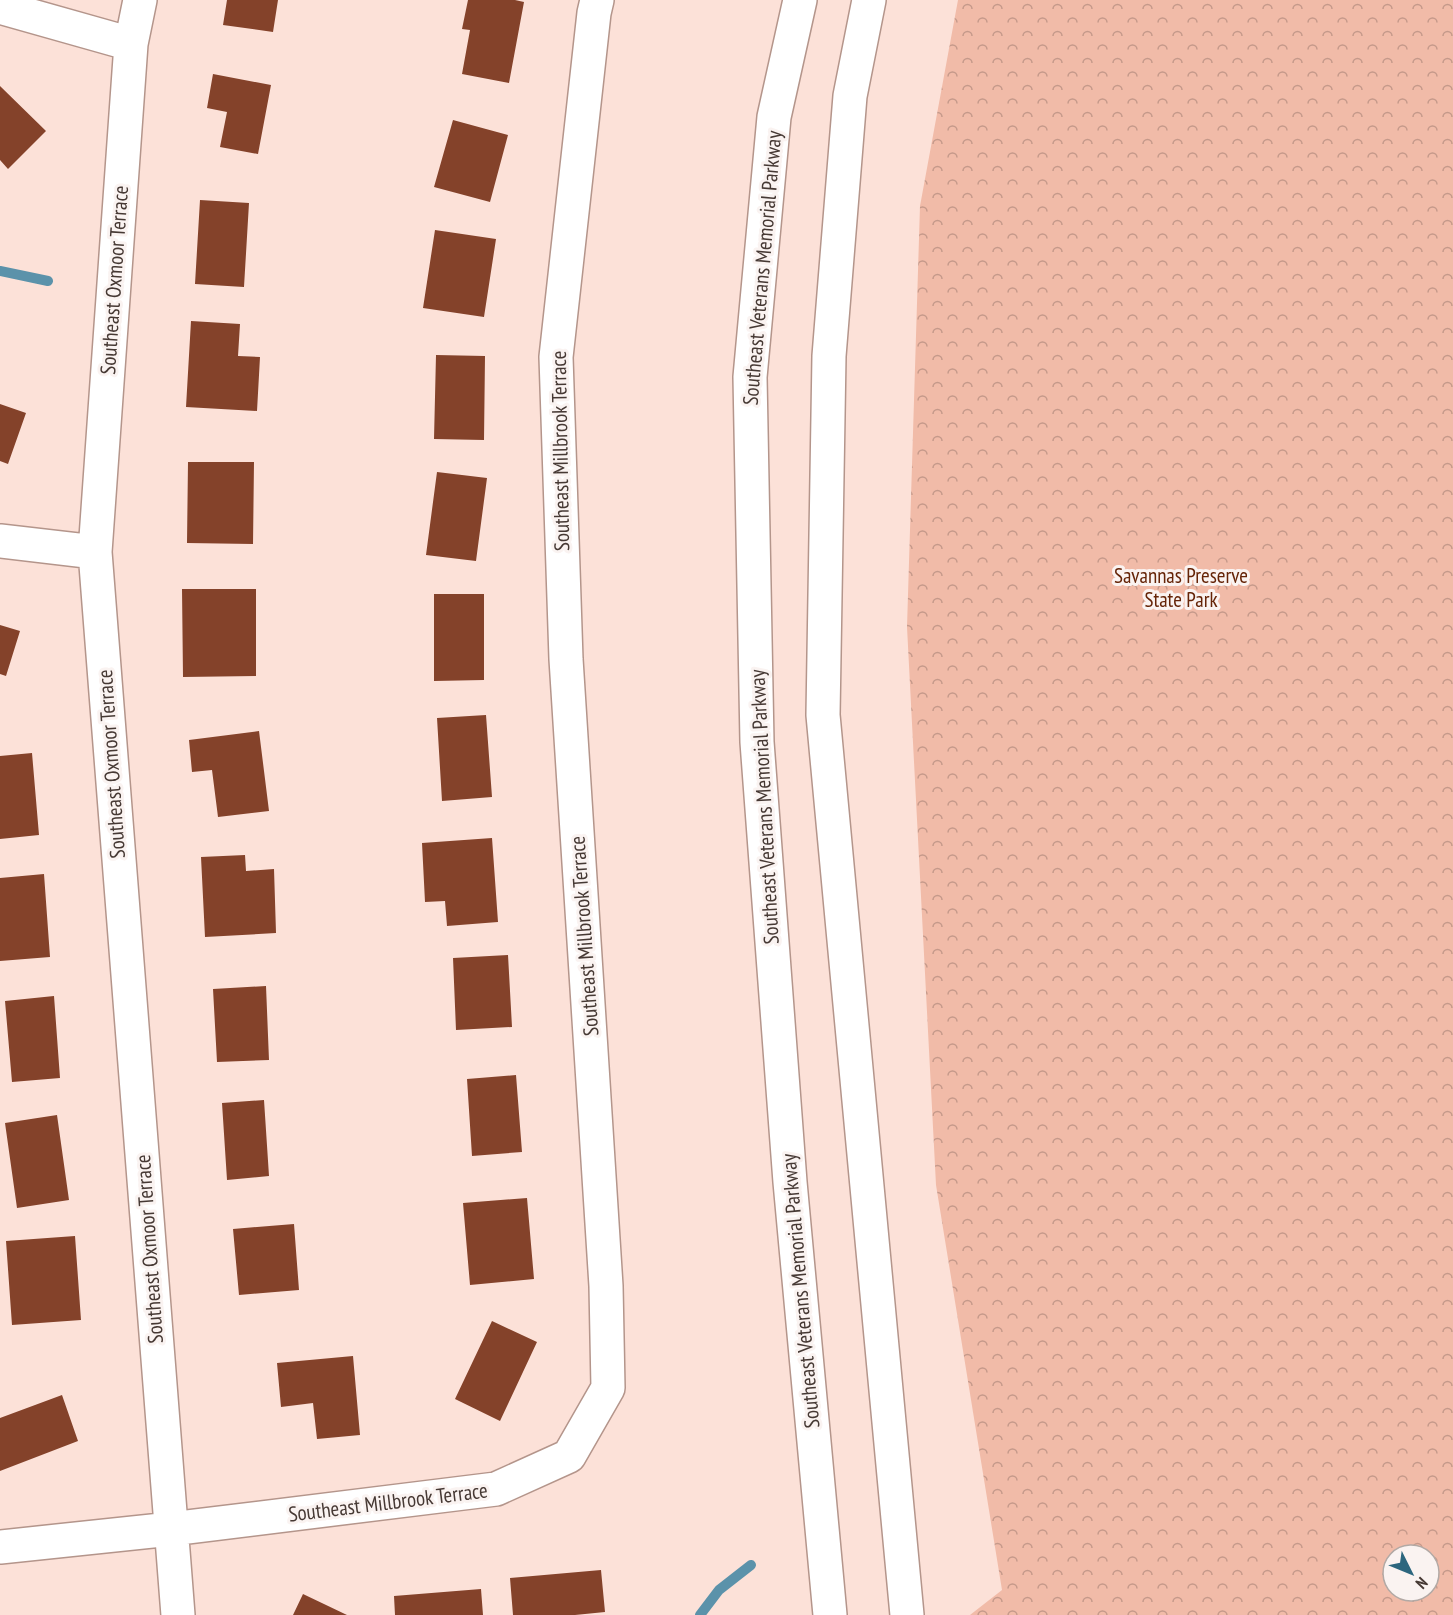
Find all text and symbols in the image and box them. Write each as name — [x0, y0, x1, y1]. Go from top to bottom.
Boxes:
street label: Southeast Veterans Memorial Parkway — [737, 130, 787, 406]
street label: Southeast Oxmoor Terrace — [94, 185, 134, 375]
street label: Southeast Millbrook Terrace — [545, 351, 575, 551]
park label: Savannas Preserve State Park — [1114, 562, 1248, 613]
street label: Southeast Oxmoor Terrace — [91, 669, 131, 859]
street label: Southeast Veterans Memorial Parkway — [743, 669, 785, 945]
street label: Southeast Millbrook Terrace — [564, 835, 604, 1037]
street label: Southeast Veterans Memorial Parkway — [775, 1153, 825, 1429]
street label: Southeast Oxmoor Terrace — [129, 1154, 169, 1344]
street label: Southeast Millbrook Terrace — [287, 1476, 489, 1528]
north arrow — [1381, 1543, 1441, 1603]
text: N — [1412, 1573, 1432, 1593]

